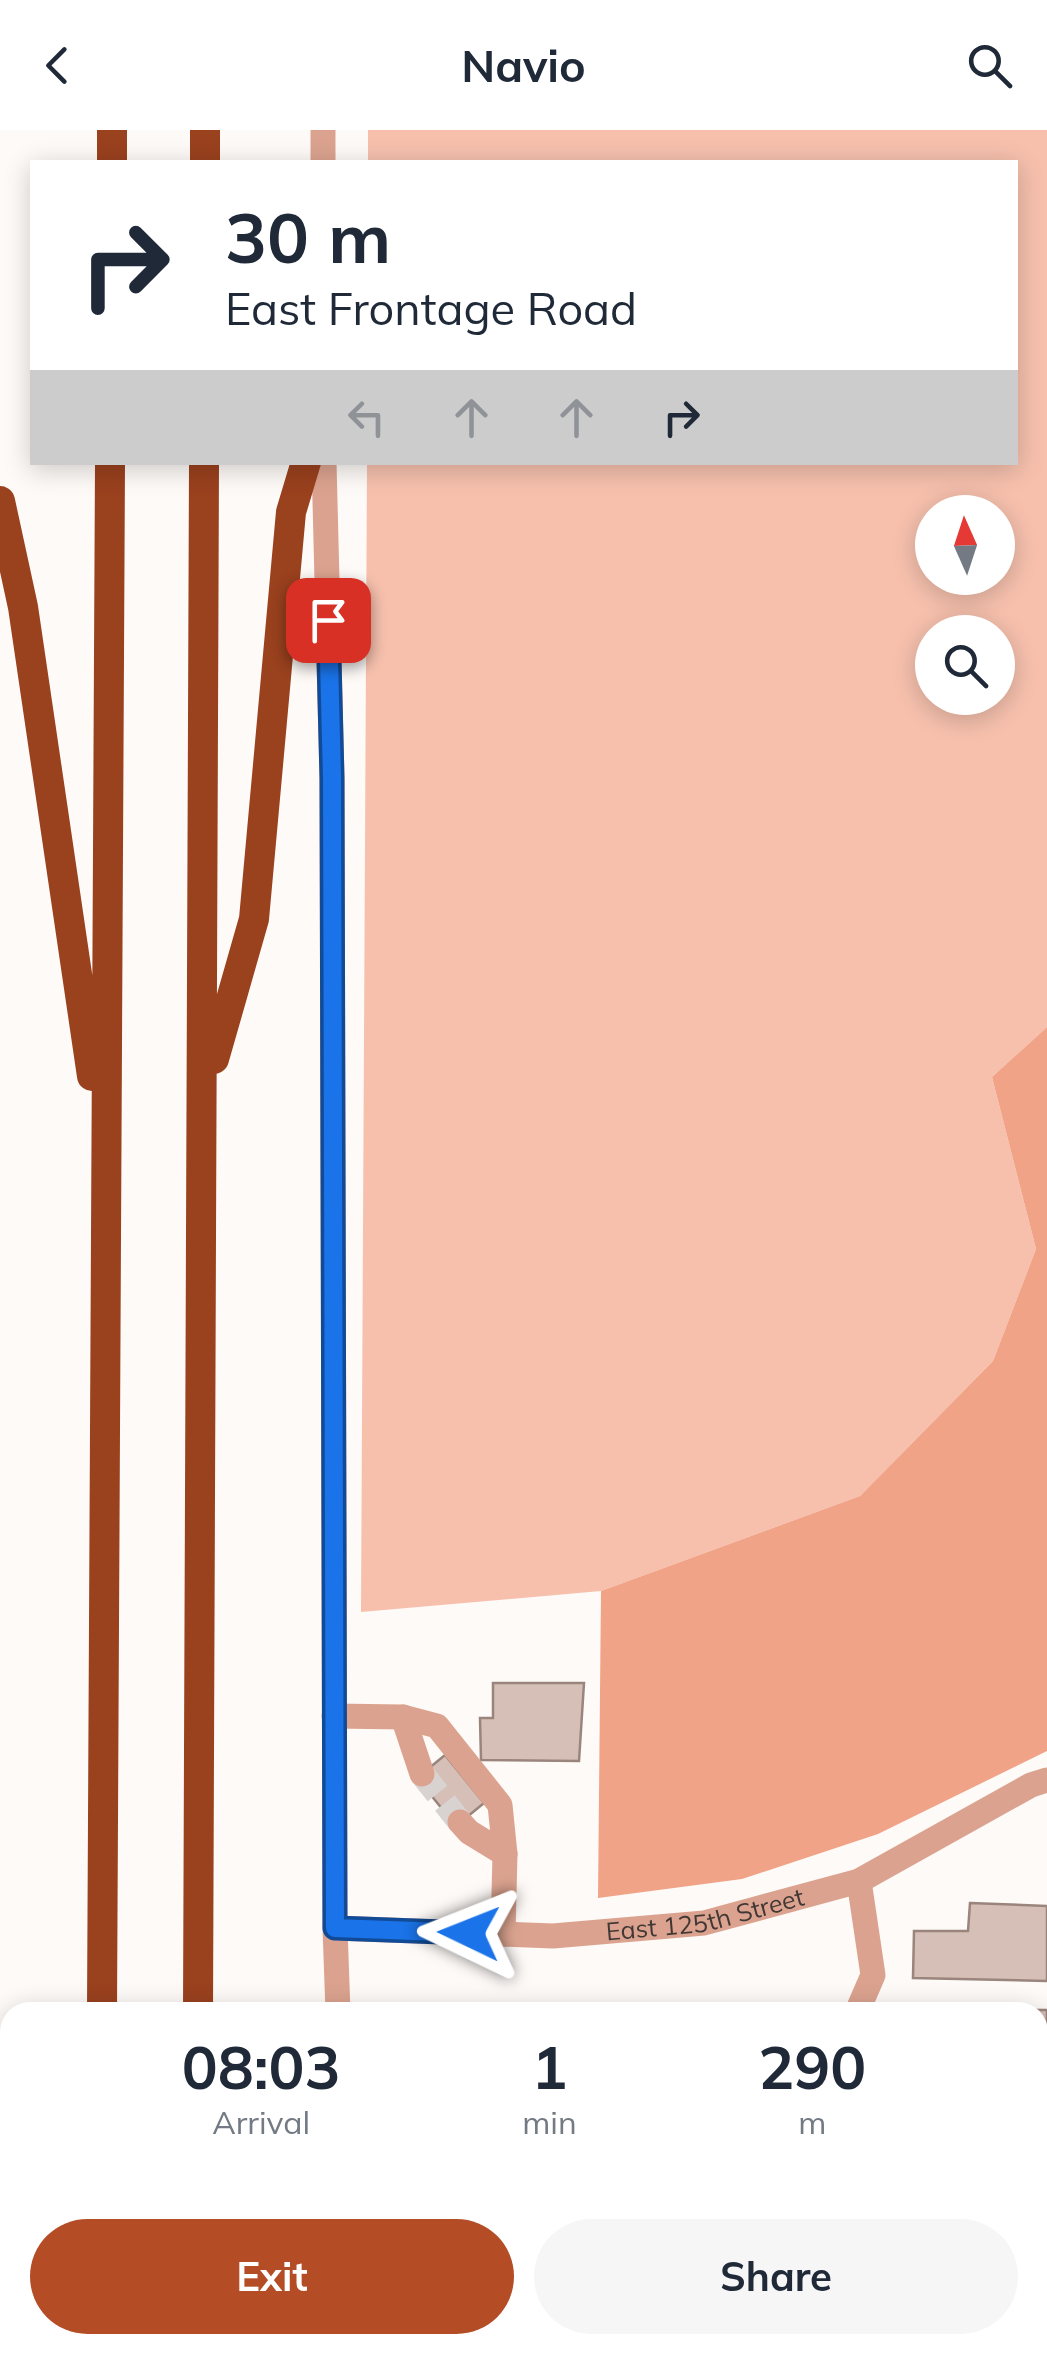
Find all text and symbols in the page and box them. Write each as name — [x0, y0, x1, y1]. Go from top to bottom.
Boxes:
text: Navio — [461, 37, 586, 93]
icon: back — [30, 38, 85, 93]
icon: search — [962, 38, 1017, 93]
text: 30 m — [225, 193, 391, 281]
icon: right — [60, 200, 190, 330]
text: East Frontage Road — [225, 280, 637, 336]
icon: left — [339, 390, 394, 445]
icon: ahead — [444, 390, 499, 445]
icon: ahead — [549, 390, 604, 445]
icon: right — [654, 390, 709, 445]
north arrow — [915, 495, 1015, 595]
map controls — [915, 495, 1015, 715]
pin — [286, 578, 371, 663]
icon: arrive — [301, 593, 356, 648]
button: search — [915, 615, 1015, 715]
position arrow — [417, 1881, 521, 1985]
street label: East 125th Street — [605, 1881, 808, 1946]
text: 08:03 — [182, 2029, 341, 2104]
text: 1 — [531, 2029, 567, 2104]
text: 290 — [758, 2029, 866, 2104]
text: Arrival — [212, 2102, 310, 2142]
text: min — [522, 2102, 577, 2142]
text: m — [798, 2102, 826, 2142]
button: Exit — [30, 2219, 514, 2334]
button: Share — [534, 2219, 1018, 2334]

